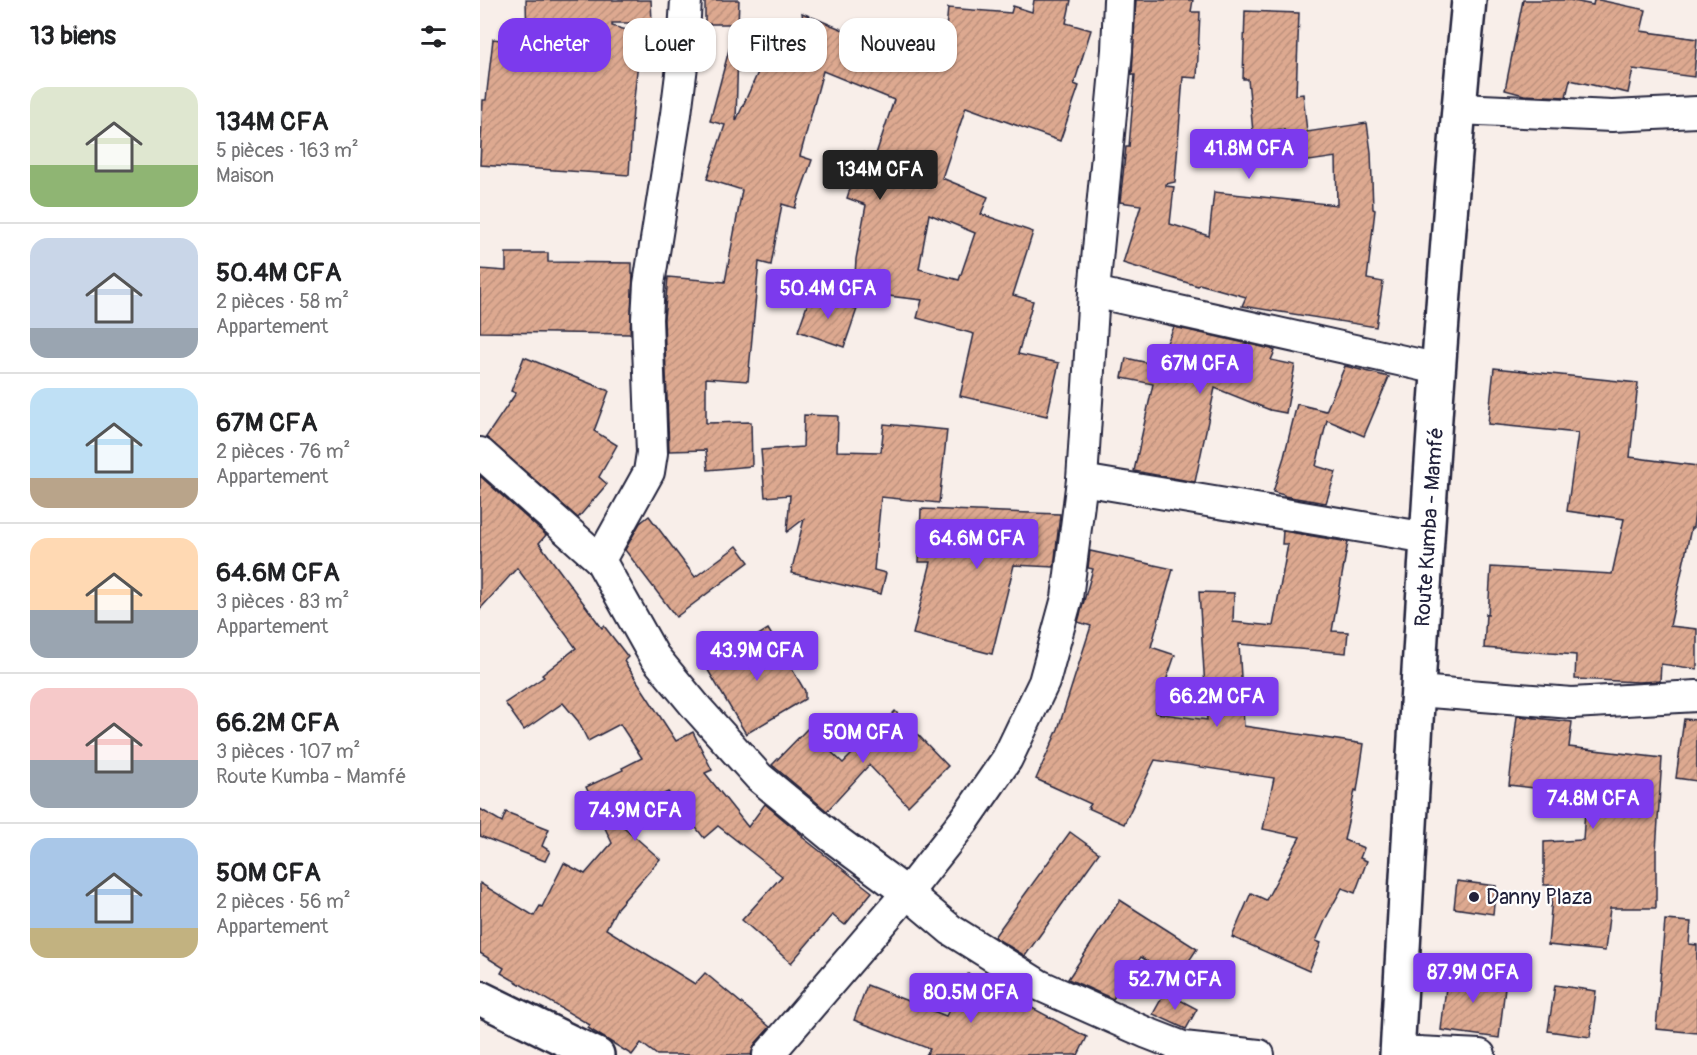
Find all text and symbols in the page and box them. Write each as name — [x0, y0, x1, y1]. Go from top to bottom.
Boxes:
chip: Acheter — [498, 18, 611, 72]
chip: Louer — [623, 18, 716, 72]
chip: Filtres — [728, 18, 827, 72]
chip: Nouveau — [839, 18, 957, 72]
text: 13 biens — [30, 20, 116, 52]
icon: filters — [417, 20, 450, 53]
text: 134M CFA — [216, 106, 329, 138]
icon: home — [78, 111, 150, 183]
pin: 41.8M CFA — [1180, 129, 1318, 180]
text: 41.8M CFA — [1204, 136, 1294, 161]
text: 5 pièces · 163 m² — [216, 138, 359, 163]
pin: 134M CFA — [818, 150, 942, 201]
text: 134M CFA — [837, 157, 923, 182]
text: Maison — [216, 163, 274, 188]
text: 50.4M CFA — [216, 257, 342, 289]
icon: home — [78, 262, 150, 334]
pin: 50.4M CFA — [759, 269, 897, 320]
text: 50.4M CFA — [780, 276, 876, 301]
text: 2 pièces · 58 m² — [216, 289, 349, 314]
text: Appartement — [216, 314, 328, 339]
pin: 67M CFA — [1145, 344, 1255, 395]
text: 67M CFA — [1161, 351, 1239, 376]
text: 67M CFA — [216, 407, 318, 439]
icon: home — [78, 412, 150, 484]
street label: Route Kumba - Mamfé — [1409, 426, 1450, 628]
text: 2 pièces · 76 m² — [216, 439, 350, 464]
text: Appartement — [216, 464, 328, 489]
pin: 64.6M CFA — [908, 519, 1046, 570]
text: 64.6M CFA — [929, 526, 1025, 551]
text: 64.6M CFA — [216, 557, 340, 589]
icon: home — [78, 562, 150, 634]
text: 3 pièces · 83 m² — [216, 589, 349, 614]
text: Appartement — [216, 614, 328, 639]
pin: 43.9M CFA — [688, 631, 826, 682]
text: 43.9M CFA — [710, 638, 804, 663]
pin: 66.2M CFA — [1148, 677, 1286, 728]
text: 66.2M CFA — [1170, 684, 1264, 709]
text: 66.2M CFA — [216, 707, 339, 739]
icon: home — [78, 712, 150, 784]
pin: 50M CFA — [808, 713, 918, 764]
text: 50M CFA — [823, 720, 903, 745]
text: 3 pièces · 107 m² — [216, 739, 360, 764]
text: Route Kumba - Mamfé — [216, 764, 406, 789]
pin: 74.8M CFA — [1524, 779, 1662, 830]
text: 74.8M CFA — [1547, 786, 1639, 811]
pin: 74.9M CFA — [566, 791, 704, 842]
text: 74.9M CFA — [589, 798, 681, 823]
text: 50M CFA — [216, 857, 321, 889]
icon: home — [78, 862, 150, 934]
place label: Danny Plaza — [1486, 884, 1592, 911]
text: 2 pièces · 56 m² — [216, 889, 351, 914]
marker: Danny Plaza — [1467, 890, 1481, 904]
text: Appartement — [216, 914, 328, 939]
pin: 87.9M CFA — [1404, 953, 1542, 1004]
pin: 52.7M CFA — [1106, 960, 1244, 1011]
text: 87.9M CFA — [1427, 960, 1519, 985]
text: 52.7M CFA — [1128, 967, 1222, 992]
pin: 80.5M CFA — [902, 973, 1040, 1024]
text: 80.5M CFA — [923, 980, 1019, 1005]

